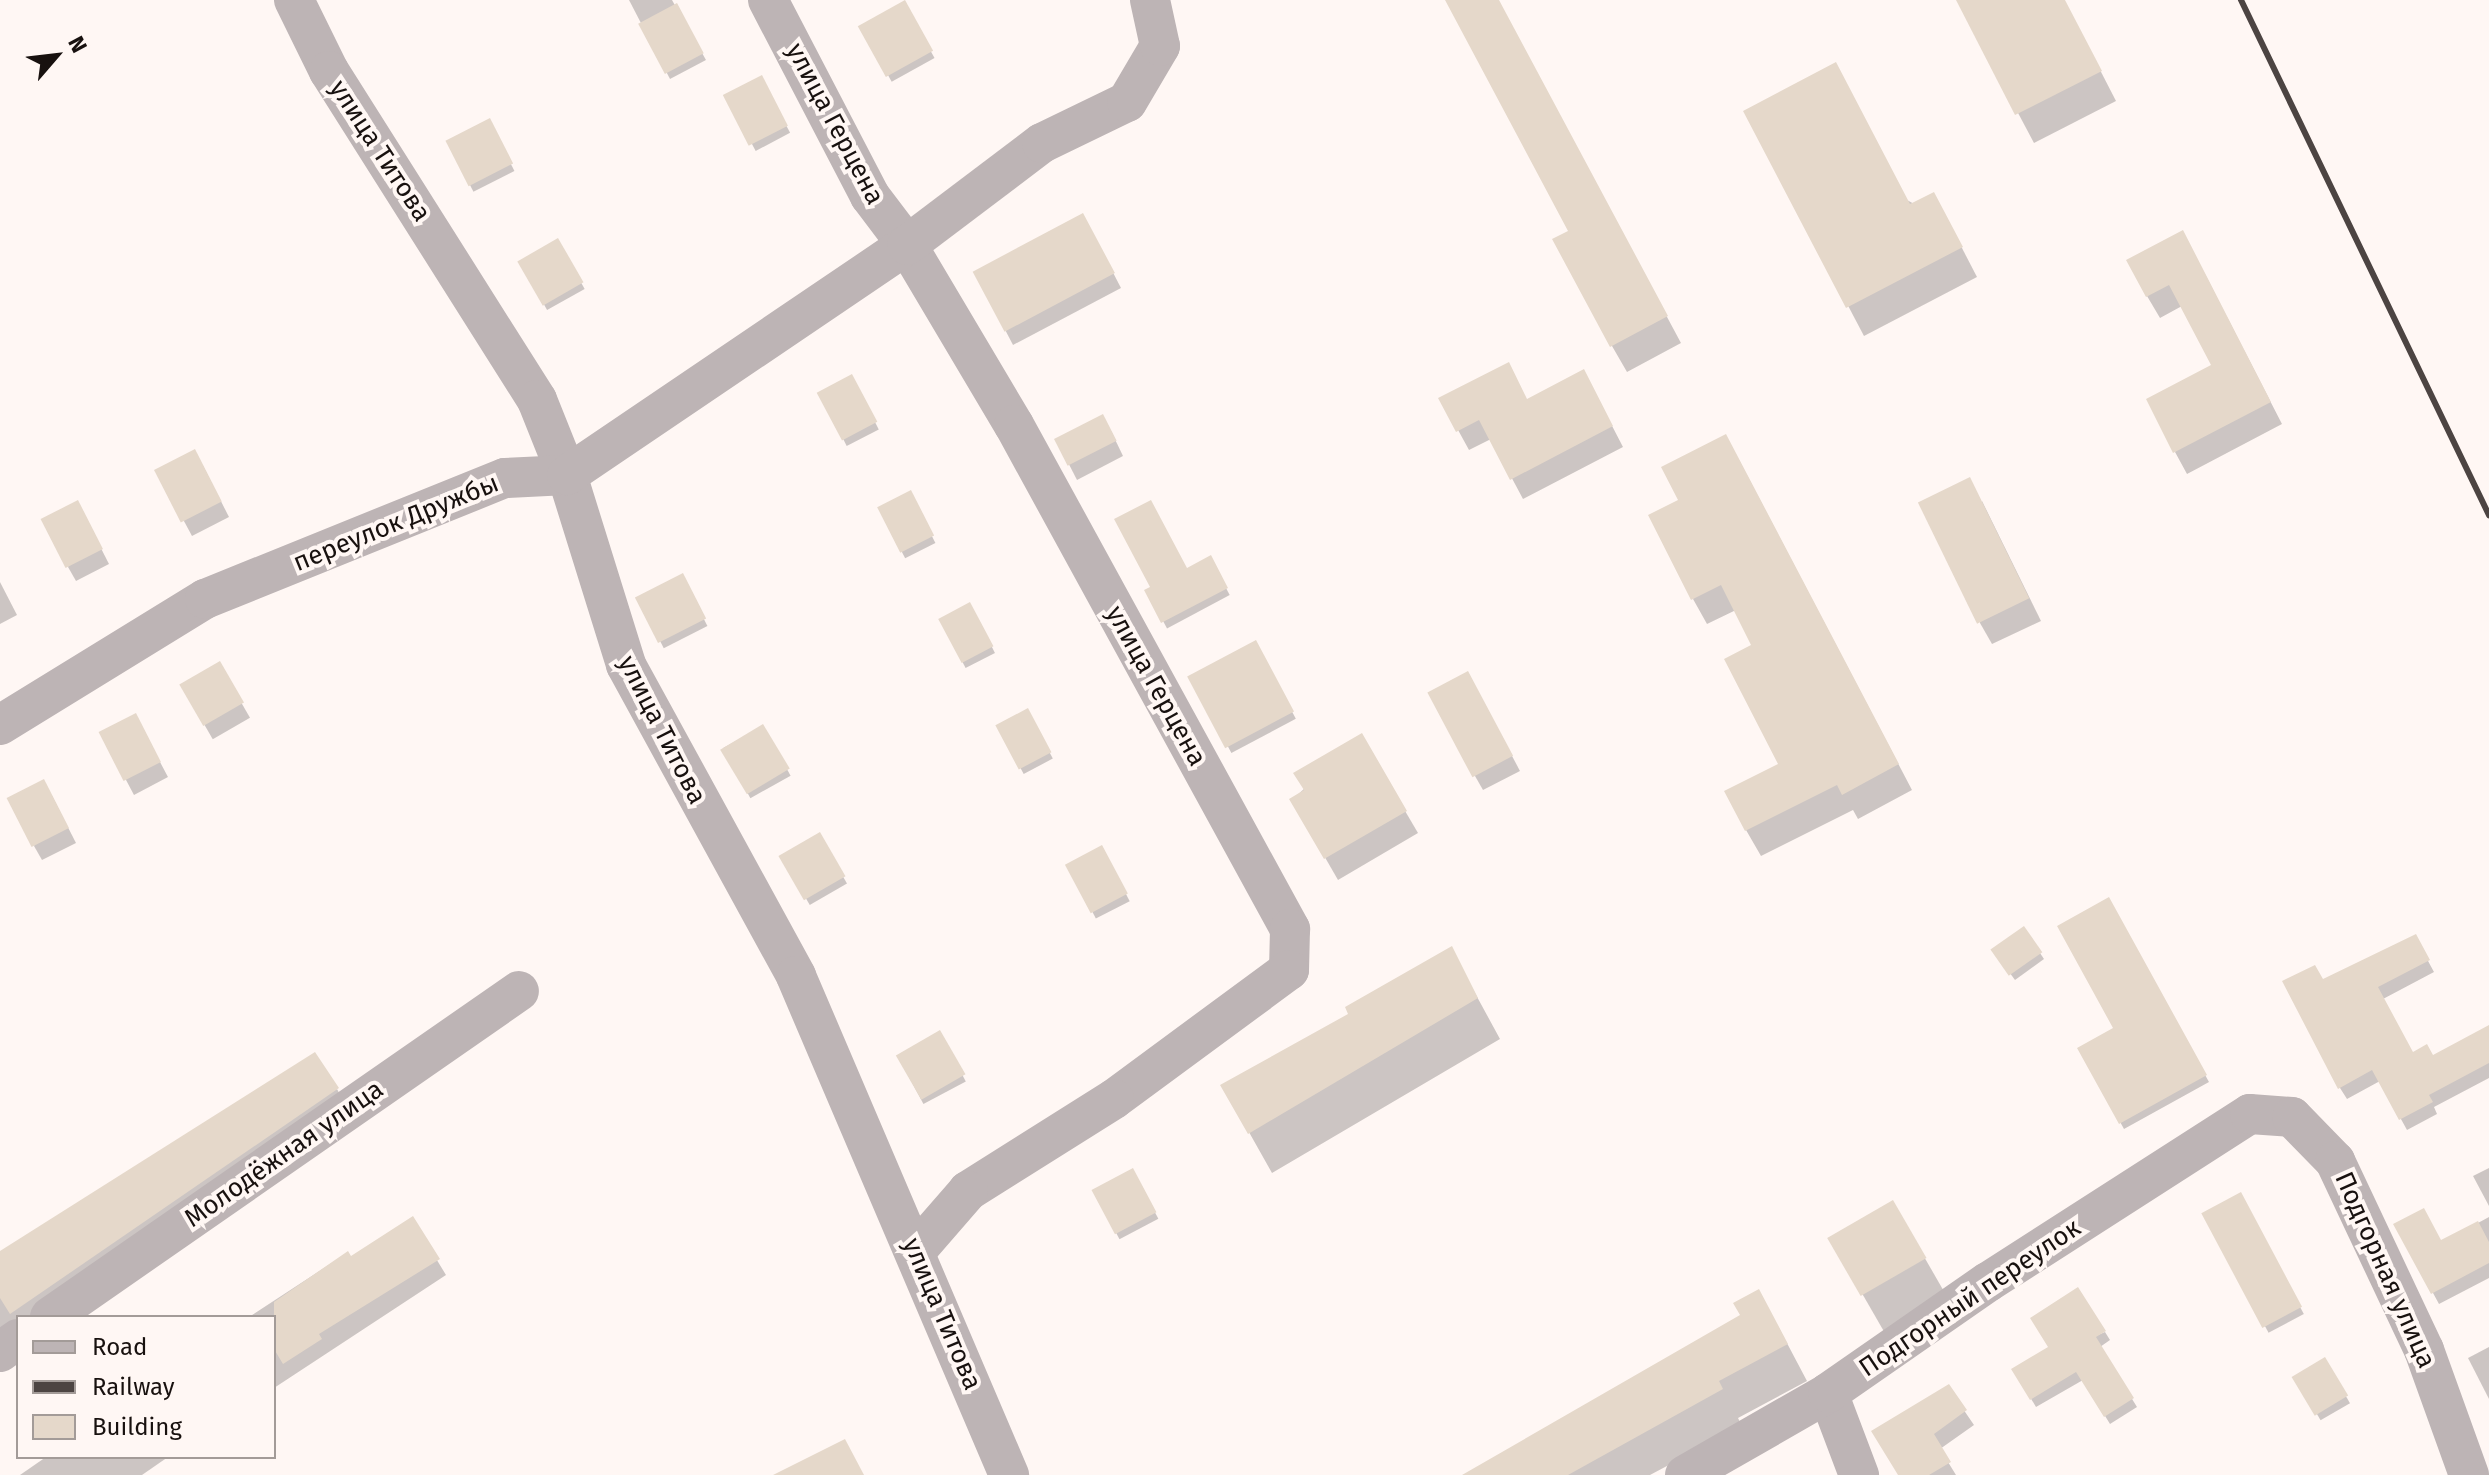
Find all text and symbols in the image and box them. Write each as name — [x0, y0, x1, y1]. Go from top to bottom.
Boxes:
north arrow — [16, 16, 96, 96]
text: N — [62, 32, 93, 57]
street label: улица Герцена — [779, 38, 891, 210]
street label: улица Титова — [323, 74, 437, 228]
street label: переулок Дружбы — [289, 468, 503, 578]
street label: улица Герцена — [1099, 600, 1213, 772]
street label: улица Титова — [611, 651, 713, 809]
street label: Молодёжная улица — [179, 1074, 389, 1234]
street label: Подгорная улица — [2328, 1167, 2442, 1373]
street label: Подгорный переулок — [1853, 1212, 2087, 1384]
street label: улица Титова — [896, 1233, 988, 1395]
legend — [16, 1315, 276, 1459]
text: Road — [92, 1333, 147, 1361]
text: Railway — [92, 1373, 175, 1401]
text: Building — [92, 1413, 182, 1441]

